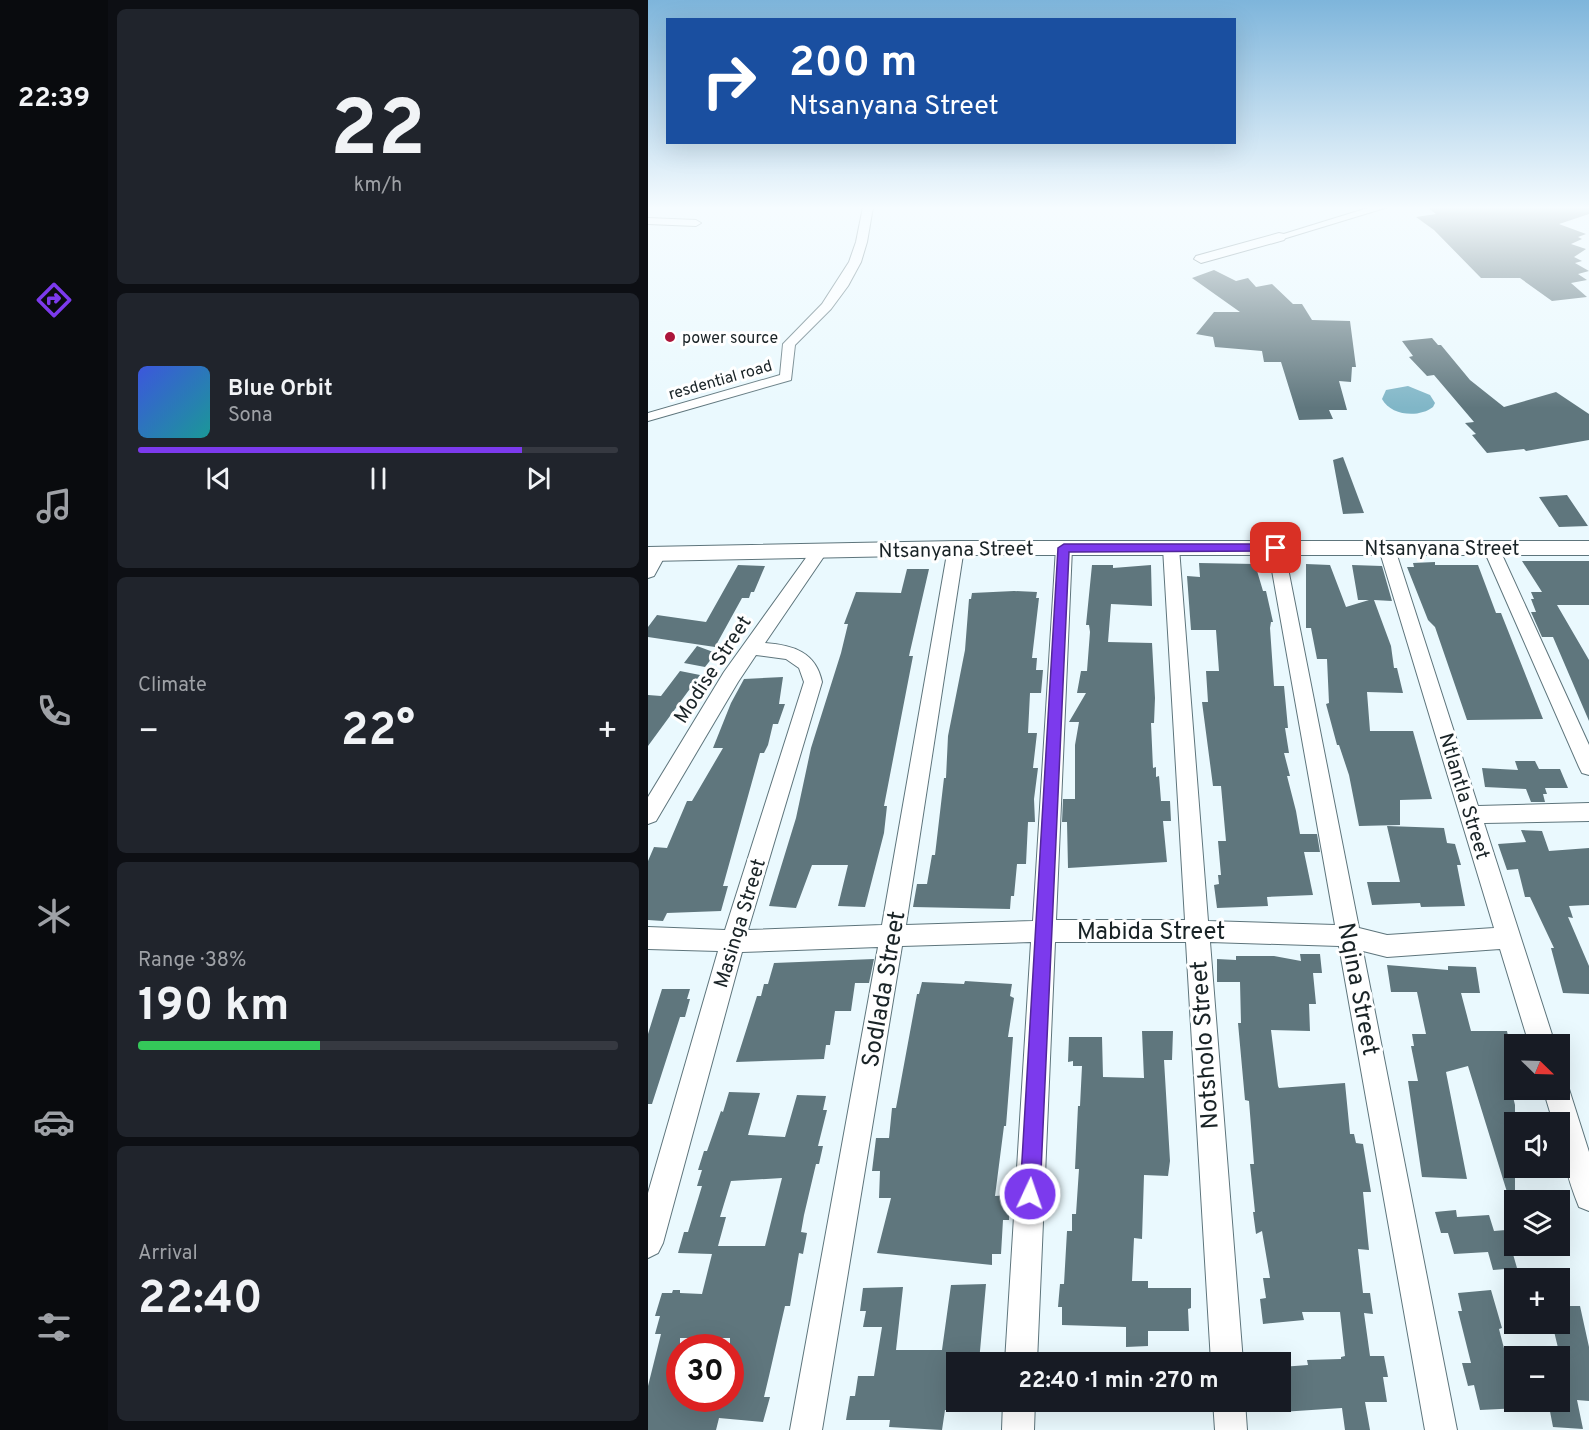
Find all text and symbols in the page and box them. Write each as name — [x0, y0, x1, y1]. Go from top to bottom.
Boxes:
text: 200 m — [789, 38, 917, 91]
icon: right — [690, 42, 768, 120]
text: 22:39 — [18, 82, 90, 116]
text: 22 — [330, 84, 426, 183]
text: Ntsanyana Street — [789, 90, 999, 124]
text: km/h — [354, 173, 402, 199]
icon: directions — [33, 279, 75, 321]
place label: power source — [682, 329, 778, 349]
marker: power source — [663, 330, 677, 344]
street label: resdential road — [666, 357, 775, 405]
text: Blue Orbit — [228, 376, 333, 403]
text: Sona — [228, 403, 273, 429]
icon: previous — [202, 462, 235, 495]
icon: pause — [362, 462, 395, 495]
icon: next — [522, 462, 555, 495]
icon: music — [33, 485, 75, 527]
pin — [1250, 522, 1301, 573]
icon: arrive — [1259, 531, 1292, 564]
street label: Ntsanyana Street — [878, 537, 1034, 565]
street label: Ntsanyana Street — [1364, 537, 1520, 563]
street label: Modise Street — [669, 611, 758, 729]
text: Climate — [138, 673, 207, 699]
icon: phone — [33, 690, 75, 732]
text: 22° — [341, 704, 415, 761]
text: − — [138, 712, 159, 754]
text: + — [597, 712, 618, 754]
street label: Ntlantla Street — [1432, 730, 1495, 863]
street label: Masinga Street — [709, 856, 773, 991]
icon: climate — [33, 895, 75, 937]
street label: Sodlada Street — [856, 909, 913, 1070]
street label: Mabida Street — [1077, 918, 1225, 948]
street label: Nqina Street — [1329, 920, 1385, 1058]
text: Range · 38% — [138, 948, 246, 974]
street label: Notsholo Street — [1185, 960, 1227, 1130]
text: 190 km — [138, 979, 289, 1036]
north arrow — [1504, 1034, 1570, 1100]
map controls — [1504, 1034, 1570, 1412]
icon: car — [33, 1101, 75, 1143]
button: sound — [1504, 1112, 1570, 1178]
position arrow — [998, 1162, 1062, 1226]
button: layers — [1504, 1190, 1570, 1256]
text: Arrival — [138, 1241, 198, 1267]
button: + — [1504, 1268, 1570, 1334]
text: 22:40 — [138, 1272, 262, 1329]
icon: filters — [33, 1306, 75, 1348]
speed limit sign: 30 — [666, 1334, 744, 1412]
button: − — [1504, 1346, 1570, 1412]
text: 22:40 · 1 min · 270 m — [1019, 1368, 1218, 1395]

